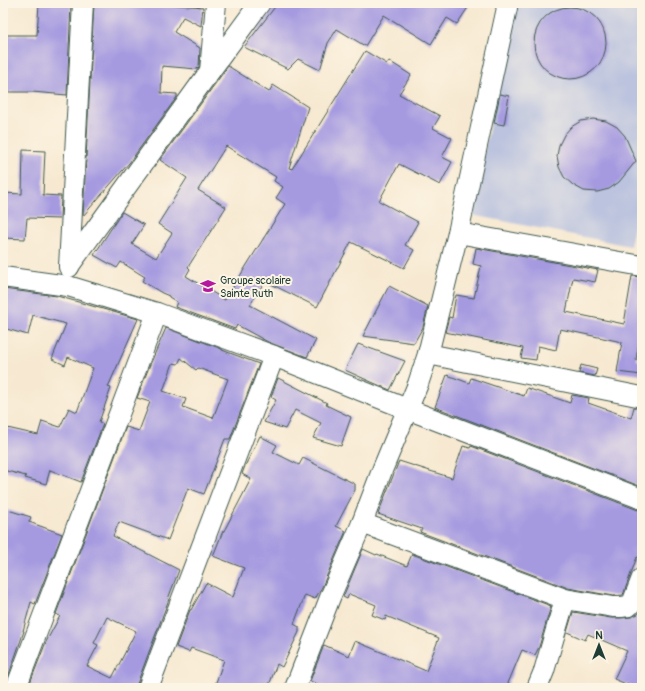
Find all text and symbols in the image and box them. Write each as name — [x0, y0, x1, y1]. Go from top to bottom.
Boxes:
place label: Groupe scolaire Sainte Ruth — [220, 274, 291, 300]
school or university icon: Groupe scolaire Sainte Ruth — [199, 277, 217, 295]
north arrow — [579, 625, 619, 665]
text: N — [595, 629, 603, 642]

